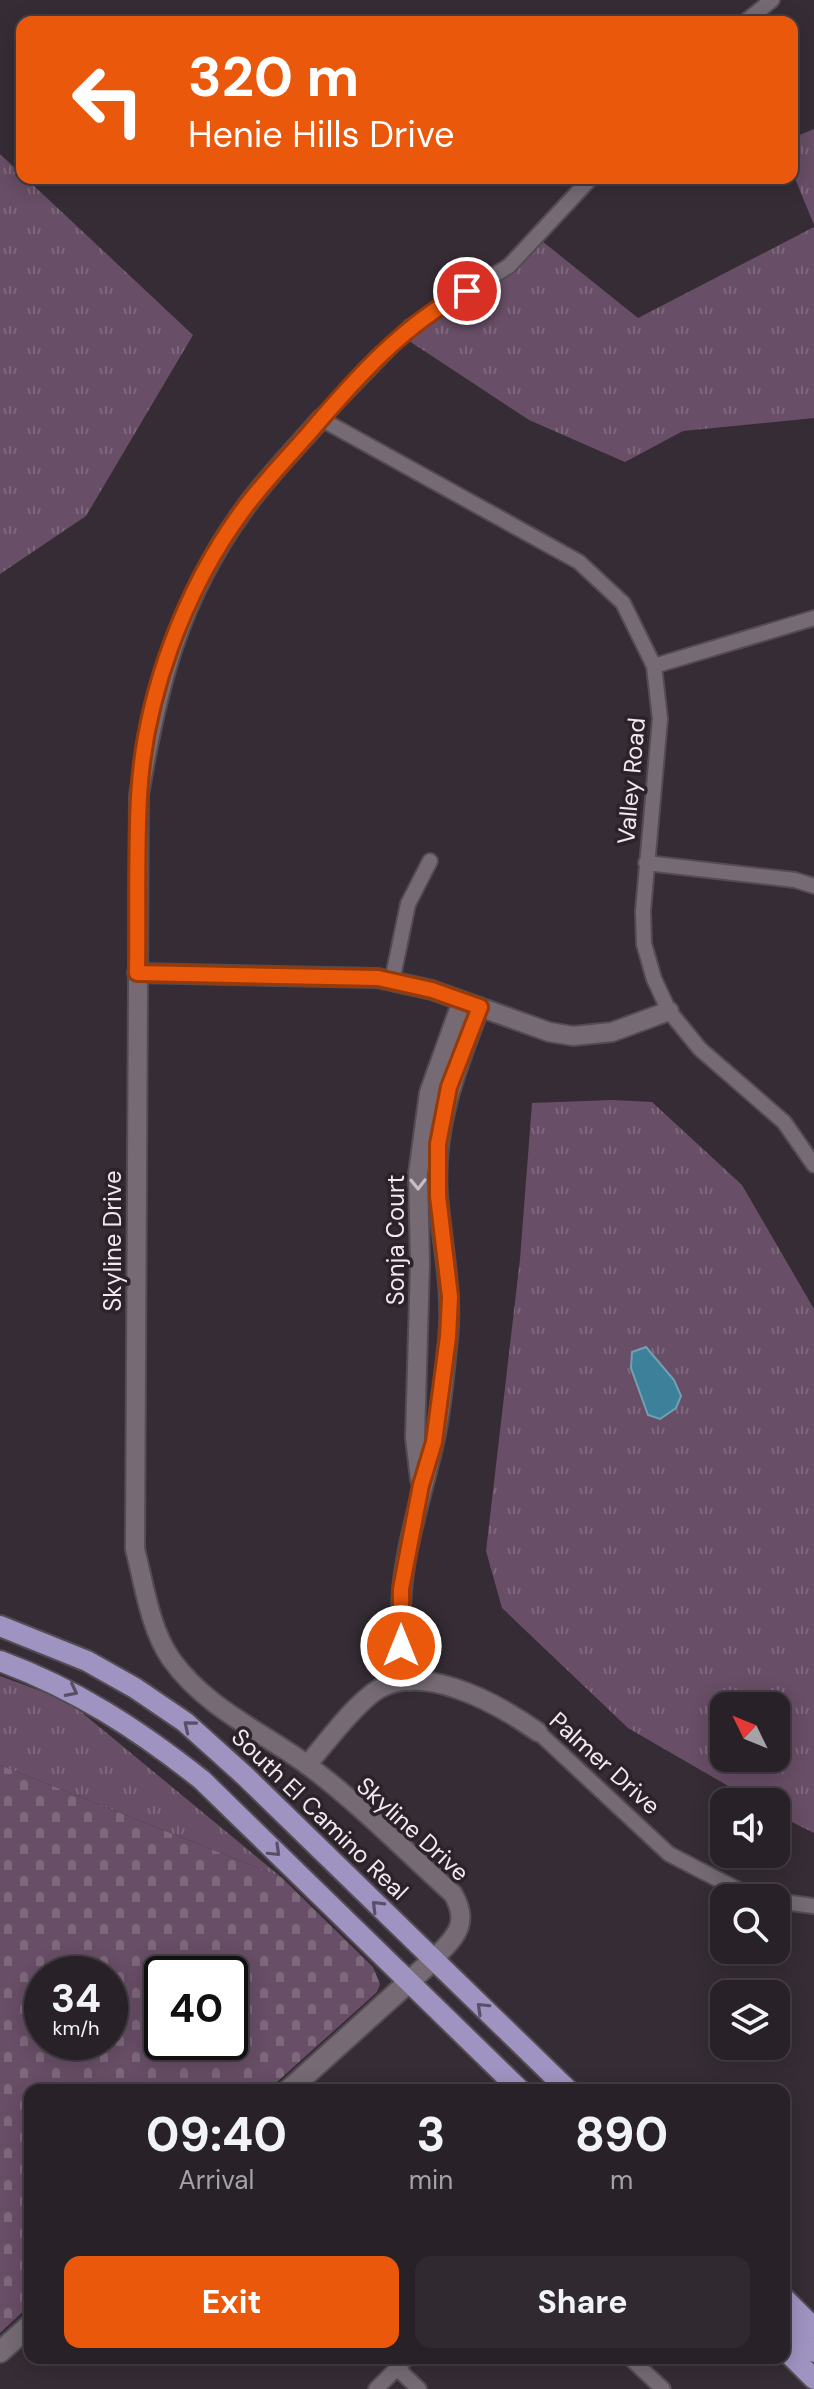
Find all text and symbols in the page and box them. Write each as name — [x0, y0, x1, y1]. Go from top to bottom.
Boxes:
text: 320 m — [188, 40, 359, 113]
icon: left — [56, 48, 160, 152]
text: Henie Hills Drive — [188, 111, 454, 158]
pin — [433, 257, 501, 325]
icon: arrive — [445, 269, 489, 313]
street label: Valley Road — [610, 716, 652, 846]
street label: Skyline Drive — [97, 1170, 128, 1312]
street label: Sonja Court — [380, 1175, 411, 1305]
one-way arrow — [409, 1178, 427, 1191]
position arrow — [359, 1604, 443, 1688]
one-way arrow — [63, 1681, 78, 1697]
north arrow — [710, 1692, 790, 1772]
map controls — [710, 1692, 790, 2060]
street label: Palmer Drive — [543, 1705, 667, 1821]
one-way arrow — [184, 1721, 198, 1736]
street label: South El Camino Real — [225, 1722, 415, 1906]
street label: Skyline Drive — [350, 1770, 476, 1888]
button: sound — [710, 1788, 790, 1868]
one-way arrow — [266, 1842, 280, 1856]
button: search — [710, 1884, 790, 1964]
one-way arrow — [372, 1900, 386, 1915]
speed limit sign: 40 — [144, 1956, 248, 2060]
text: 34 — [51, 1972, 101, 2024]
button: layers — [710, 1980, 790, 2060]
one-way arrow — [477, 2002, 491, 2017]
text: km/h — [52, 2015, 100, 2041]
text: 09:40 — [146, 2103, 287, 2166]
text: 3 — [416, 2103, 445, 2166]
text: 890 — [575, 2103, 668, 2166]
text: Arrival — [179, 2163, 254, 2197]
text: min — [409, 2163, 453, 2197]
text: m — [610, 2163, 633, 2197]
button: Exit — [64, 2256, 399, 2348]
button: Share — [415, 2256, 750, 2348]

